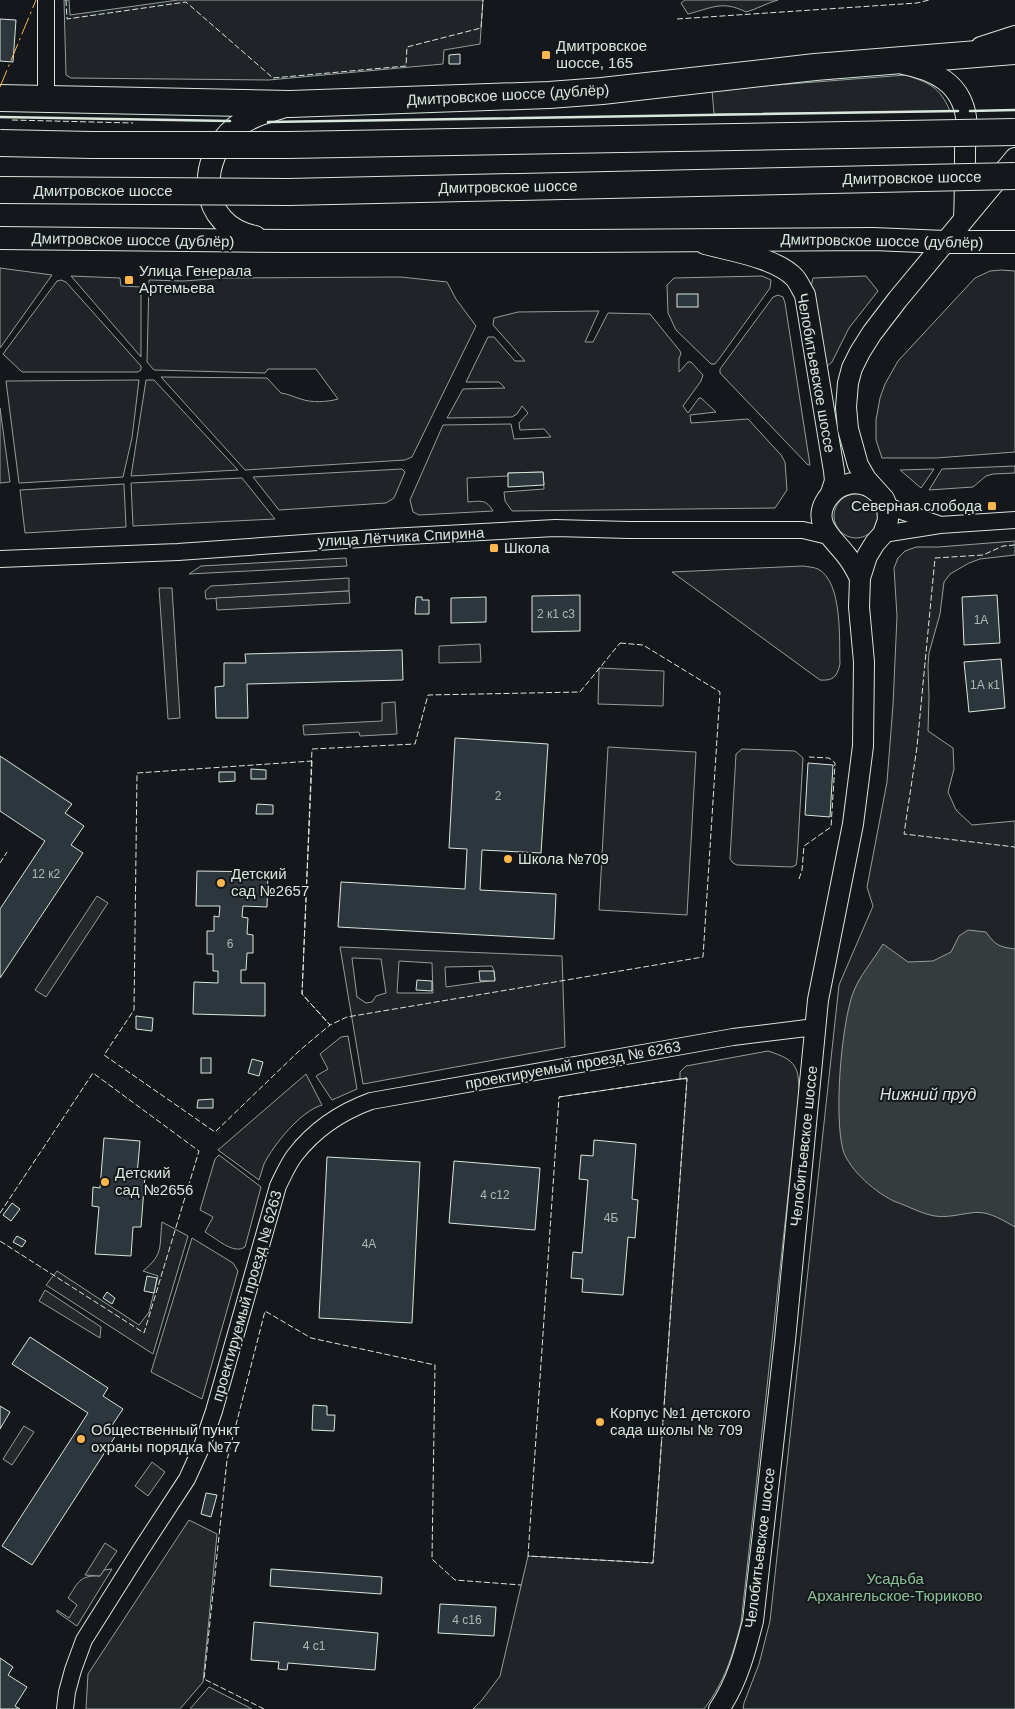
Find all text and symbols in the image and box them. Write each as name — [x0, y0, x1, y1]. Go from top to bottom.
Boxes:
place label: Дмитровское шоссе, 165 — [556, 37, 647, 71]
marker: Дмитровское шоссе, 165 — [540, 49, 552, 61]
street label: Дмитровское шоссе (дублёр) — [406, 81, 610, 108]
street label: Дмитровское шоссе — [842, 168, 982, 187]
street label: Дмитровское шоссе — [438, 177, 578, 196]
street label: Дмитровское шоссе — [33, 182, 173, 199]
street label: Дмитровское шоссе (дублёр) — [31, 229, 235, 250]
street label: Дмитровское шоссе (дублёр) — [780, 230, 984, 251]
place label: Улица Генерала Артемьева — [139, 262, 252, 296]
marker: Улица Генерала Артемьева — [123, 274, 135, 286]
street label: Челобитьевское шоссе — [794, 292, 839, 454]
place label: Северная слобода — [851, 497, 983, 514]
marker: Северная слобода — [986, 500, 998, 512]
street label: улица Лётчика Спирина — [317, 524, 485, 549]
place label: Школа — [504, 539, 550, 556]
marker: Школа — [488, 542, 500, 554]
house number: 2 к1 с3 — [537, 607, 575, 621]
house number: 1А — [974, 613, 988, 627]
house number: 1А к1 — [970, 678, 1000, 692]
house number: 2 — [495, 789, 502, 803]
place label: Школа №709 — [518, 850, 609, 867]
marker: Школа №709 — [502, 853, 514, 865]
place label: Детский сад №2657 — [231, 865, 309, 899]
house number: 12 к2 — [32, 867, 61, 881]
marker: Детский сад №2657 — [215, 877, 227, 889]
house number: 6 — [227, 937, 234, 951]
street label: проектируемый проезд № 6263 — [464, 1037, 682, 1092]
street label: Челобитьевское шоссе — [787, 1065, 820, 1227]
water label: Нижний пруд — [880, 1086, 976, 1103]
place label: Детский сад №2656 — [115, 1164, 193, 1198]
marker: Детский сад №2656 — [99, 1176, 111, 1188]
street label: проектируемый проезд № 6263 — [208, 1188, 285, 1403]
house number: 4 с12 — [480, 1188, 510, 1202]
house number: 4Б — [604, 1211, 618, 1225]
house number: 4А — [362, 1237, 376, 1251]
place label: Корпус №1 детского сада школы № 709 — [610, 1404, 751, 1438]
marker: Корпус №1 детского сада школы № 709 — [594, 1416, 606, 1428]
place label: Общественный пункт охраны порядка №77 — [91, 1421, 240, 1455]
marker: Общественный пункт охраны порядка №77 — [75, 1433, 87, 1445]
street label: Челобитьевское шоссе — [741, 1467, 778, 1629]
park label: Усадьба Архангельское-Тюриково — [807, 1570, 983, 1604]
house number: 4 с16 — [452, 1613, 482, 1627]
house number: 4 с1 — [303, 1639, 326, 1653]

